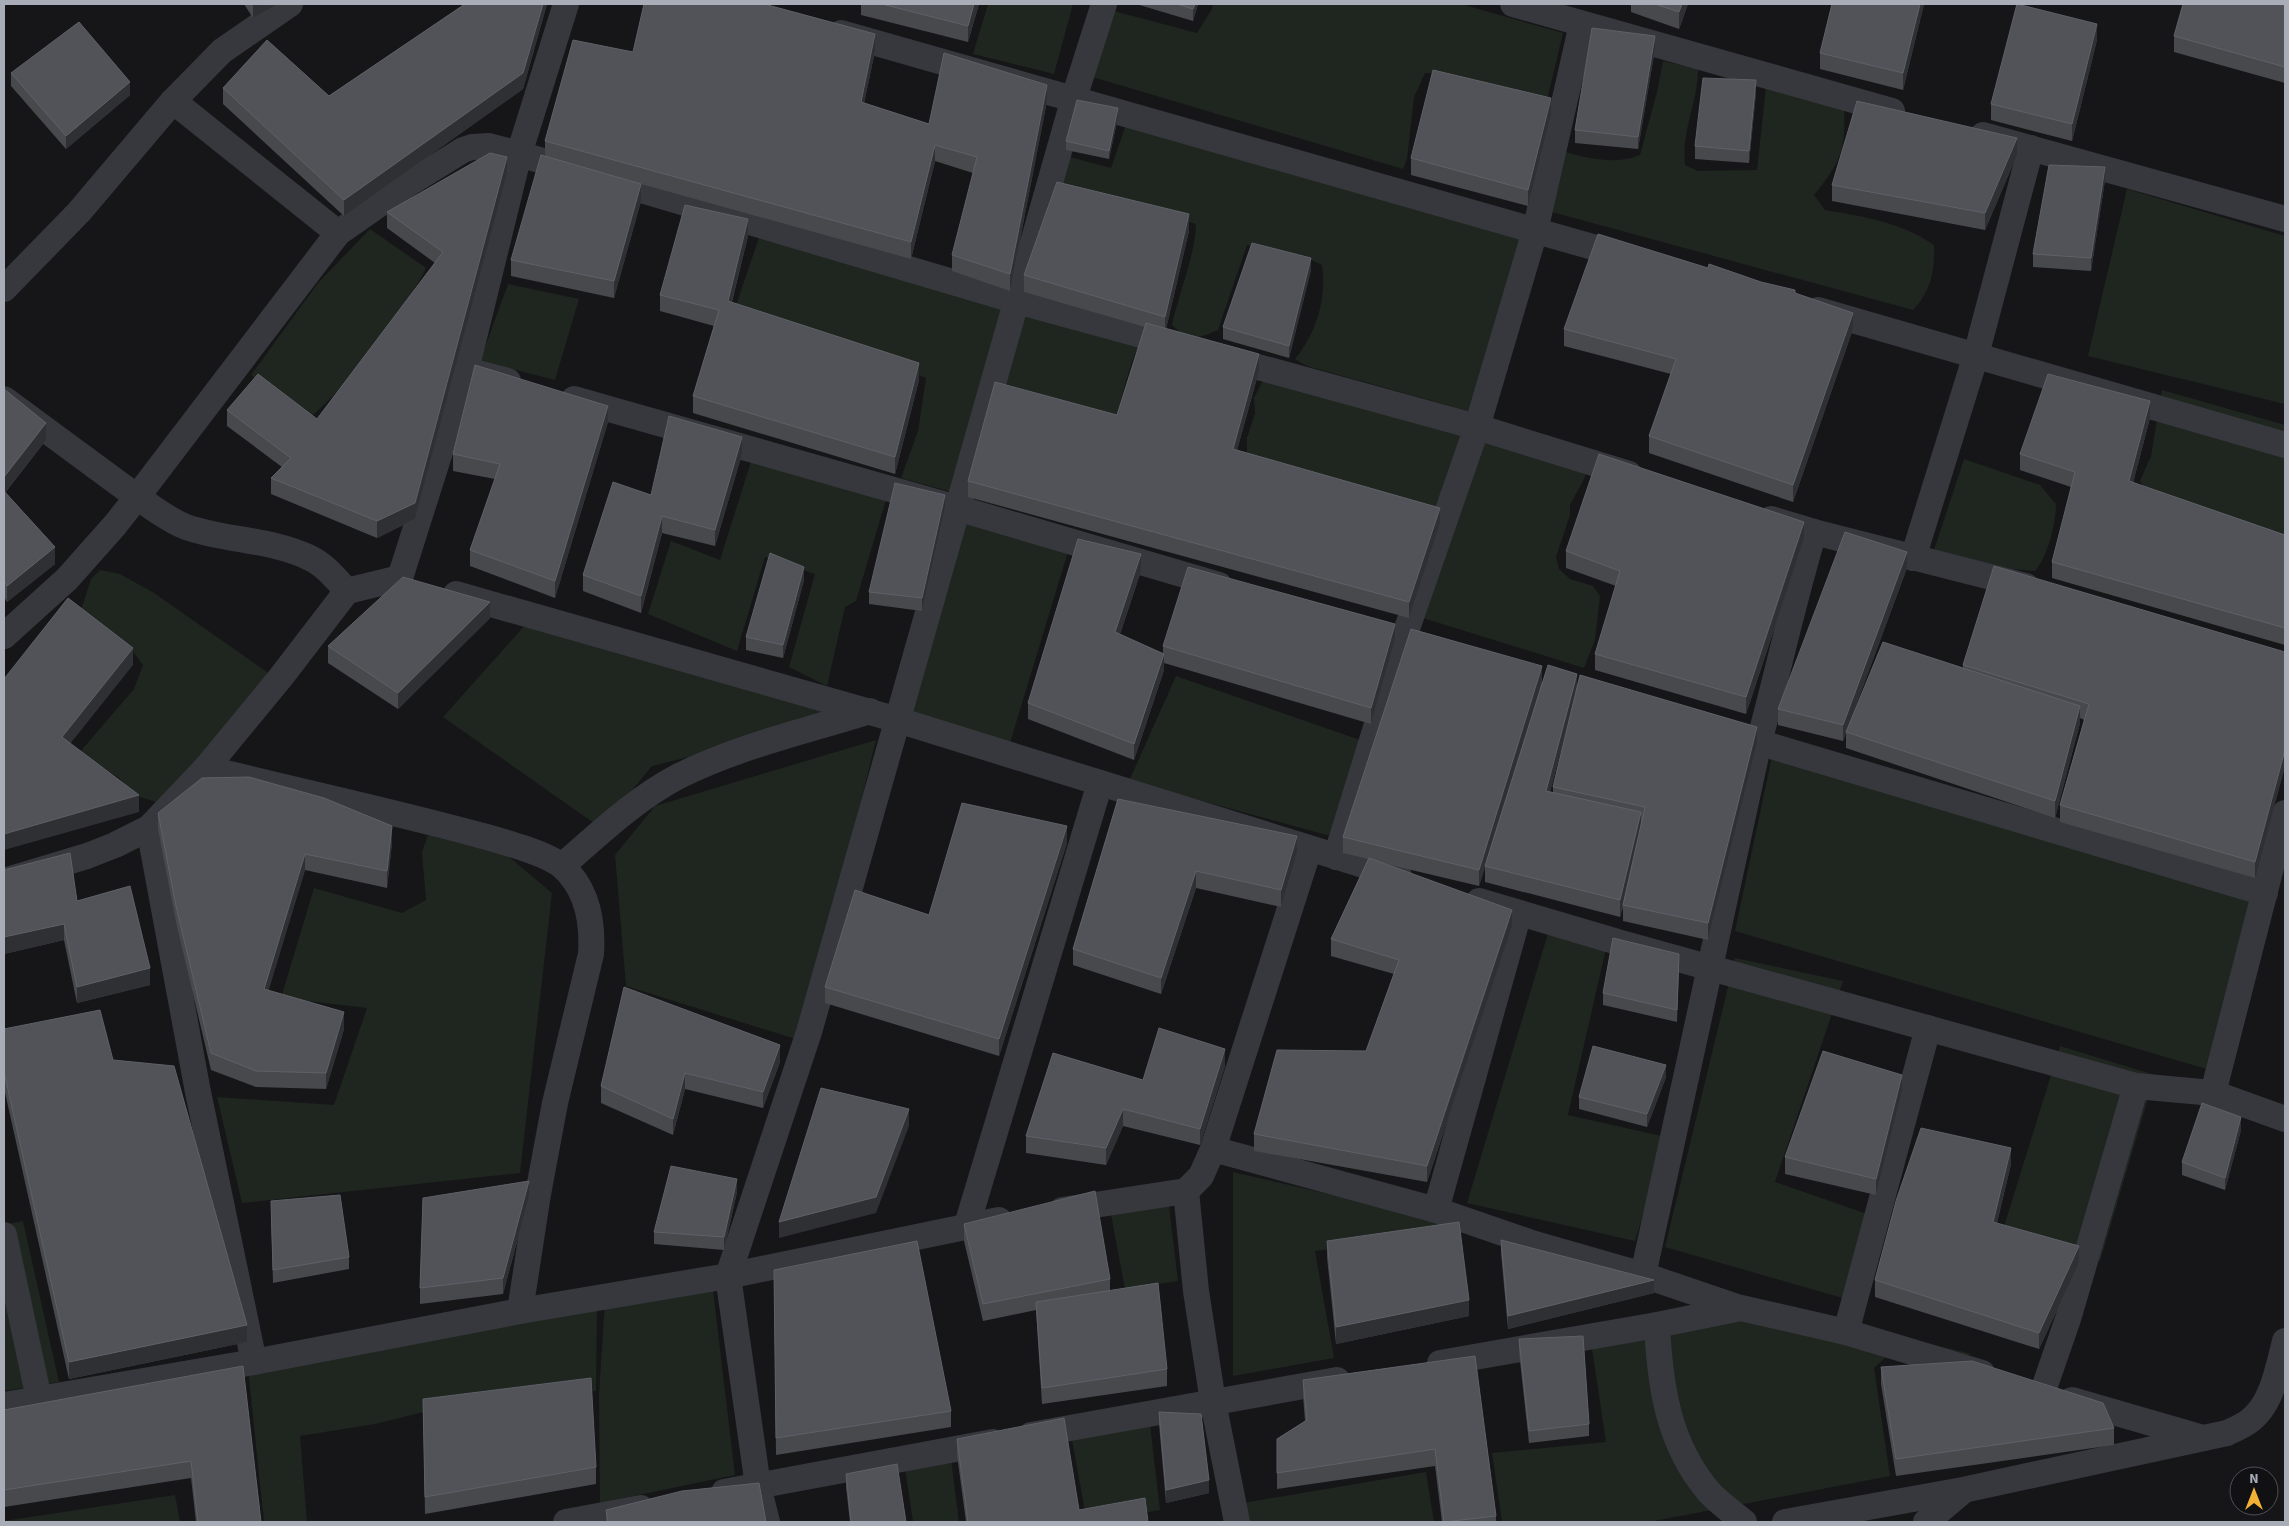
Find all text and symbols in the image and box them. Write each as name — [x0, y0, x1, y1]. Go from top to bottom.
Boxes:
north arrow — [2229, 1466, 2279, 1516]
text: N — [2249, 1469, 2259, 1489]

